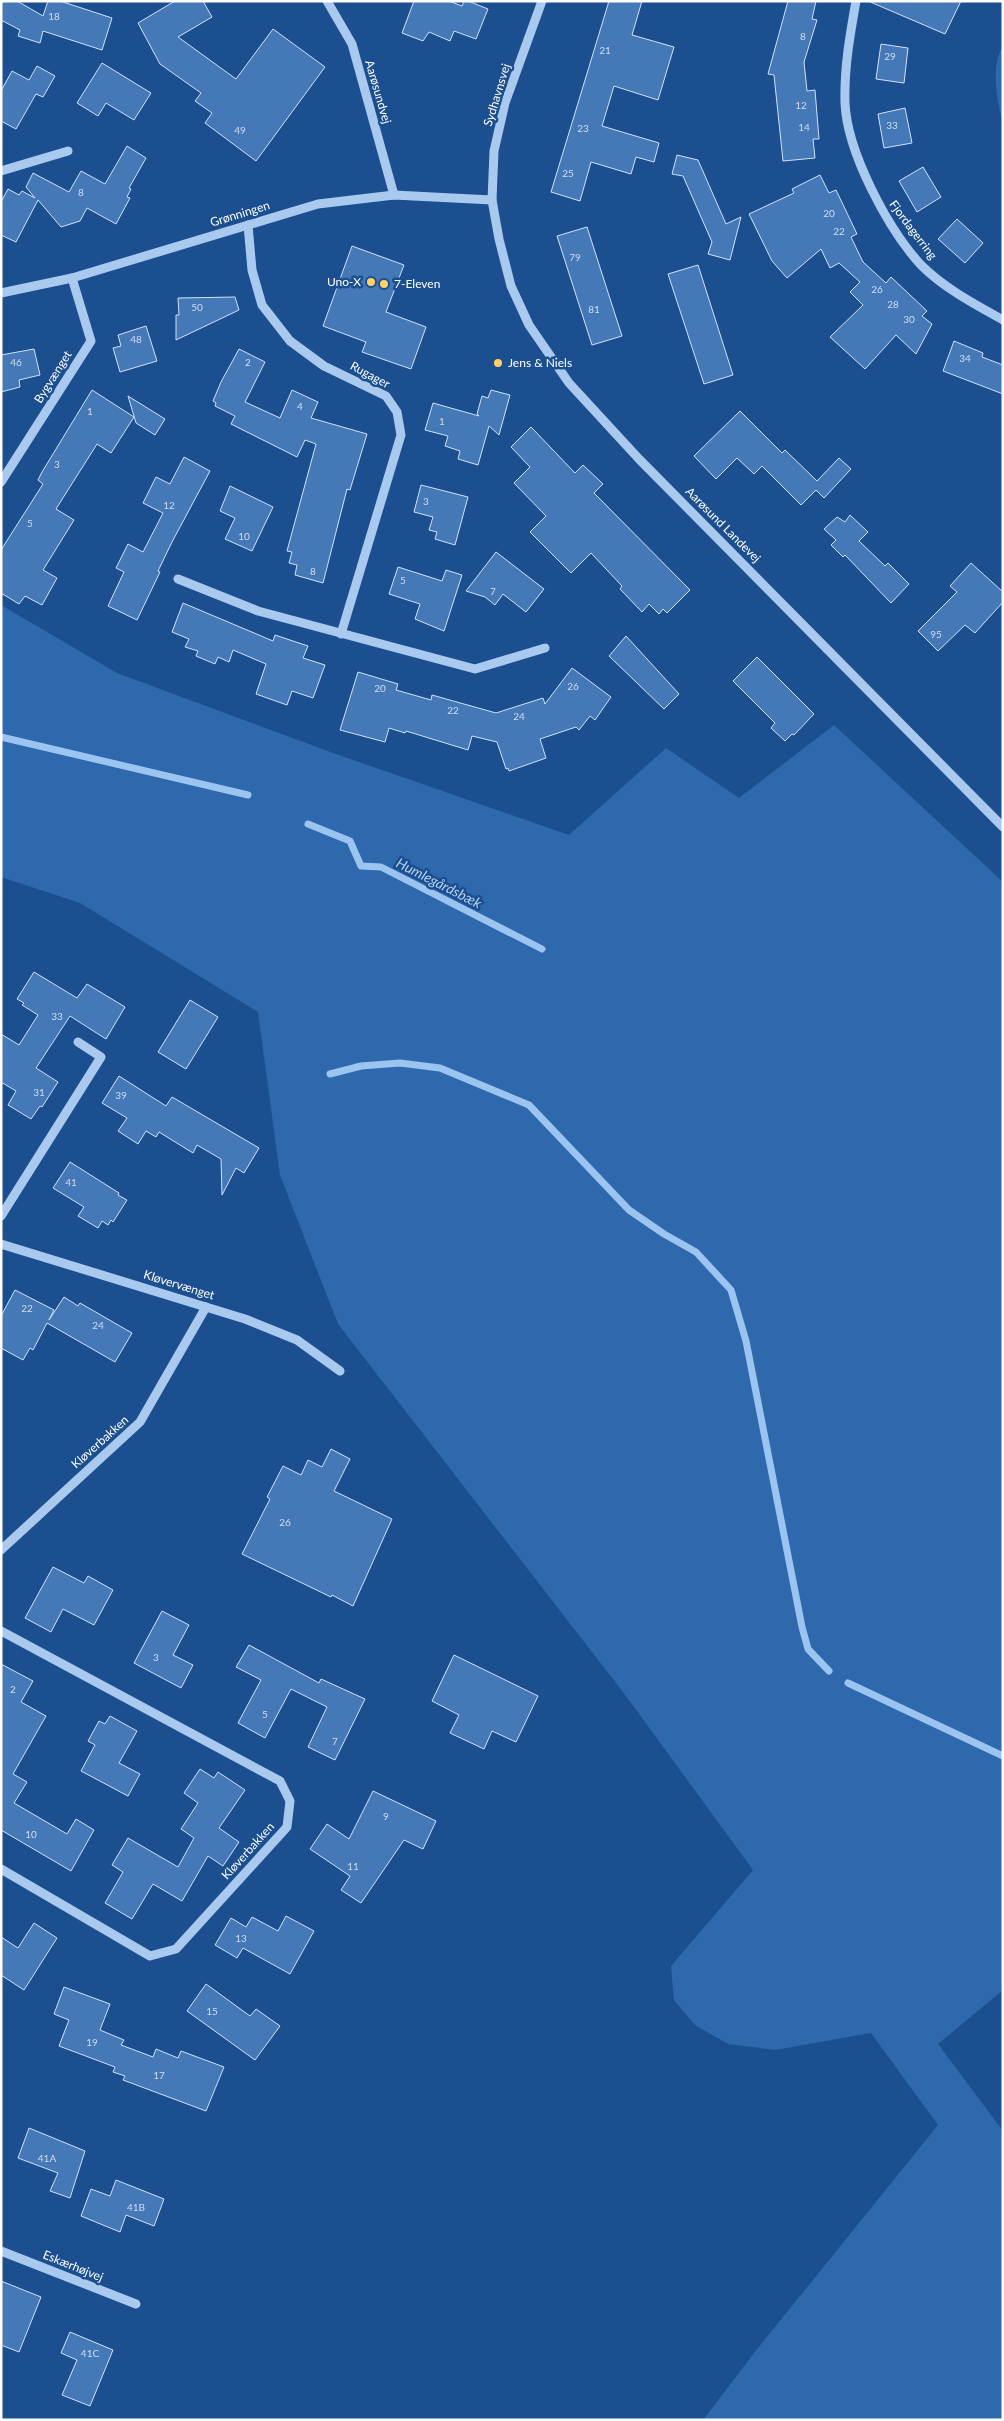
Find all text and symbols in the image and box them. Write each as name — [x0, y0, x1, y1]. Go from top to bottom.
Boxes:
house number: 18 — [48, 10, 60, 22]
house number: 8 — [800, 30, 806, 42]
house number: 21 — [599, 44, 611, 56]
house number: 29 — [884, 50, 896, 62]
street label: Aarøsundvej — [362, 58, 395, 126]
street label: Sydhavnsvej — [480, 62, 513, 128]
house number: 12 — [795, 99, 807, 111]
house number: 33 — [886, 119, 898, 131]
house number: 14 — [798, 121, 810, 133]
house number: 23 — [577, 122, 589, 134]
house number: 49 — [234, 124, 246, 136]
house number: 25 — [562, 167, 574, 179]
house number: 8 — [78, 186, 84, 198]
street label: Grønningen — [208, 197, 272, 230]
street label: Fjordagerring — [886, 197, 941, 262]
house number: 20 — [823, 207, 835, 219]
house number: 22 — [833, 225, 845, 237]
house number: 79 — [569, 251, 581, 263]
place label: Uno-X — [327, 274, 361, 289]
marker: Uno-X — [365, 276, 377, 288]
place label: 7-Eleven — [394, 276, 440, 291]
marker: 7-Eleven — [378, 278, 390, 290]
house number: 26 — [871, 283, 883, 295]
house number: 28 — [887, 298, 899, 310]
house number: 50 — [191, 301, 203, 313]
house number: 81 — [588, 303, 600, 315]
house number: 30 — [903, 313, 915, 325]
house number: 48 — [130, 333, 142, 345]
street label: Bygvænget — [31, 347, 75, 406]
house number: 34 — [959, 352, 971, 364]
place label: Jens & Niels — [508, 355, 572, 370]
house number: 46 — [10, 356, 22, 368]
house number: 2 — [245, 356, 251, 368]
marker: Jens & Niels — [492, 357, 504, 369]
street label: Rugager — [348, 358, 393, 392]
house number: 4 — [297, 400, 303, 412]
house number: 1 — [87, 405, 93, 417]
house number: 1 — [439, 415, 445, 427]
house number: 3 — [54, 458, 60, 470]
street label: Aarøsund Landevej — [683, 484, 764, 566]
house number: 3 — [423, 495, 429, 507]
house number: 12 — [163, 499, 175, 511]
house number: 5 — [27, 517, 33, 529]
house number: 10 — [238, 530, 250, 542]
house number: 8 — [310, 565, 316, 577]
house number: 5 — [400, 574, 406, 586]
house number: 7 — [490, 585, 496, 597]
house number: 95 — [930, 628, 942, 640]
house number: 26 — [567, 680, 579, 692]
house number: 20 — [374, 682, 386, 694]
house number: 22 — [447, 704, 459, 716]
house number: 24 — [513, 710, 525, 722]
water label: Humlegårdsbæk — [394, 854, 485, 912]
house number: 33 — [51, 1010, 63, 1022]
house number: 31 — [33, 1086, 45, 1098]
house number: 39 — [115, 1089, 127, 1101]
house number: 41 — [65, 1176, 77, 1188]
street label: Kløvervænget — [142, 1267, 217, 1303]
house number: 22 — [21, 1302, 33, 1314]
house number: 24 — [92, 1319, 104, 1331]
street label: Kløverbakken — [68, 1412, 131, 1471]
house number: 26 — [279, 1516, 291, 1528]
house number: 3 — [153, 1651, 159, 1663]
house number: 2 — [10, 1683, 16, 1695]
house number: 5 — [262, 1708, 268, 1720]
house number: 7 — [332, 1735, 338, 1747]
house number: 9 — [383, 1810, 389, 1822]
street label: Kløverbakken — [218, 1819, 277, 1882]
house number: 10 — [25, 1828, 37, 1840]
house number: 11 — [347, 1860, 359, 1872]
house number: 13 — [235, 1932, 247, 1944]
house number: 15 — [206, 2005, 218, 2017]
house number: 19 — [86, 2036, 98, 2048]
house number: 17 — [153, 2069, 165, 2081]
house number: 41A — [38, 2152, 56, 2164]
house number: 41B — [127, 2201, 145, 2213]
street label: Eskærhøjvej — [41, 2247, 106, 2284]
house number: 41C — [81, 2347, 99, 2359]

